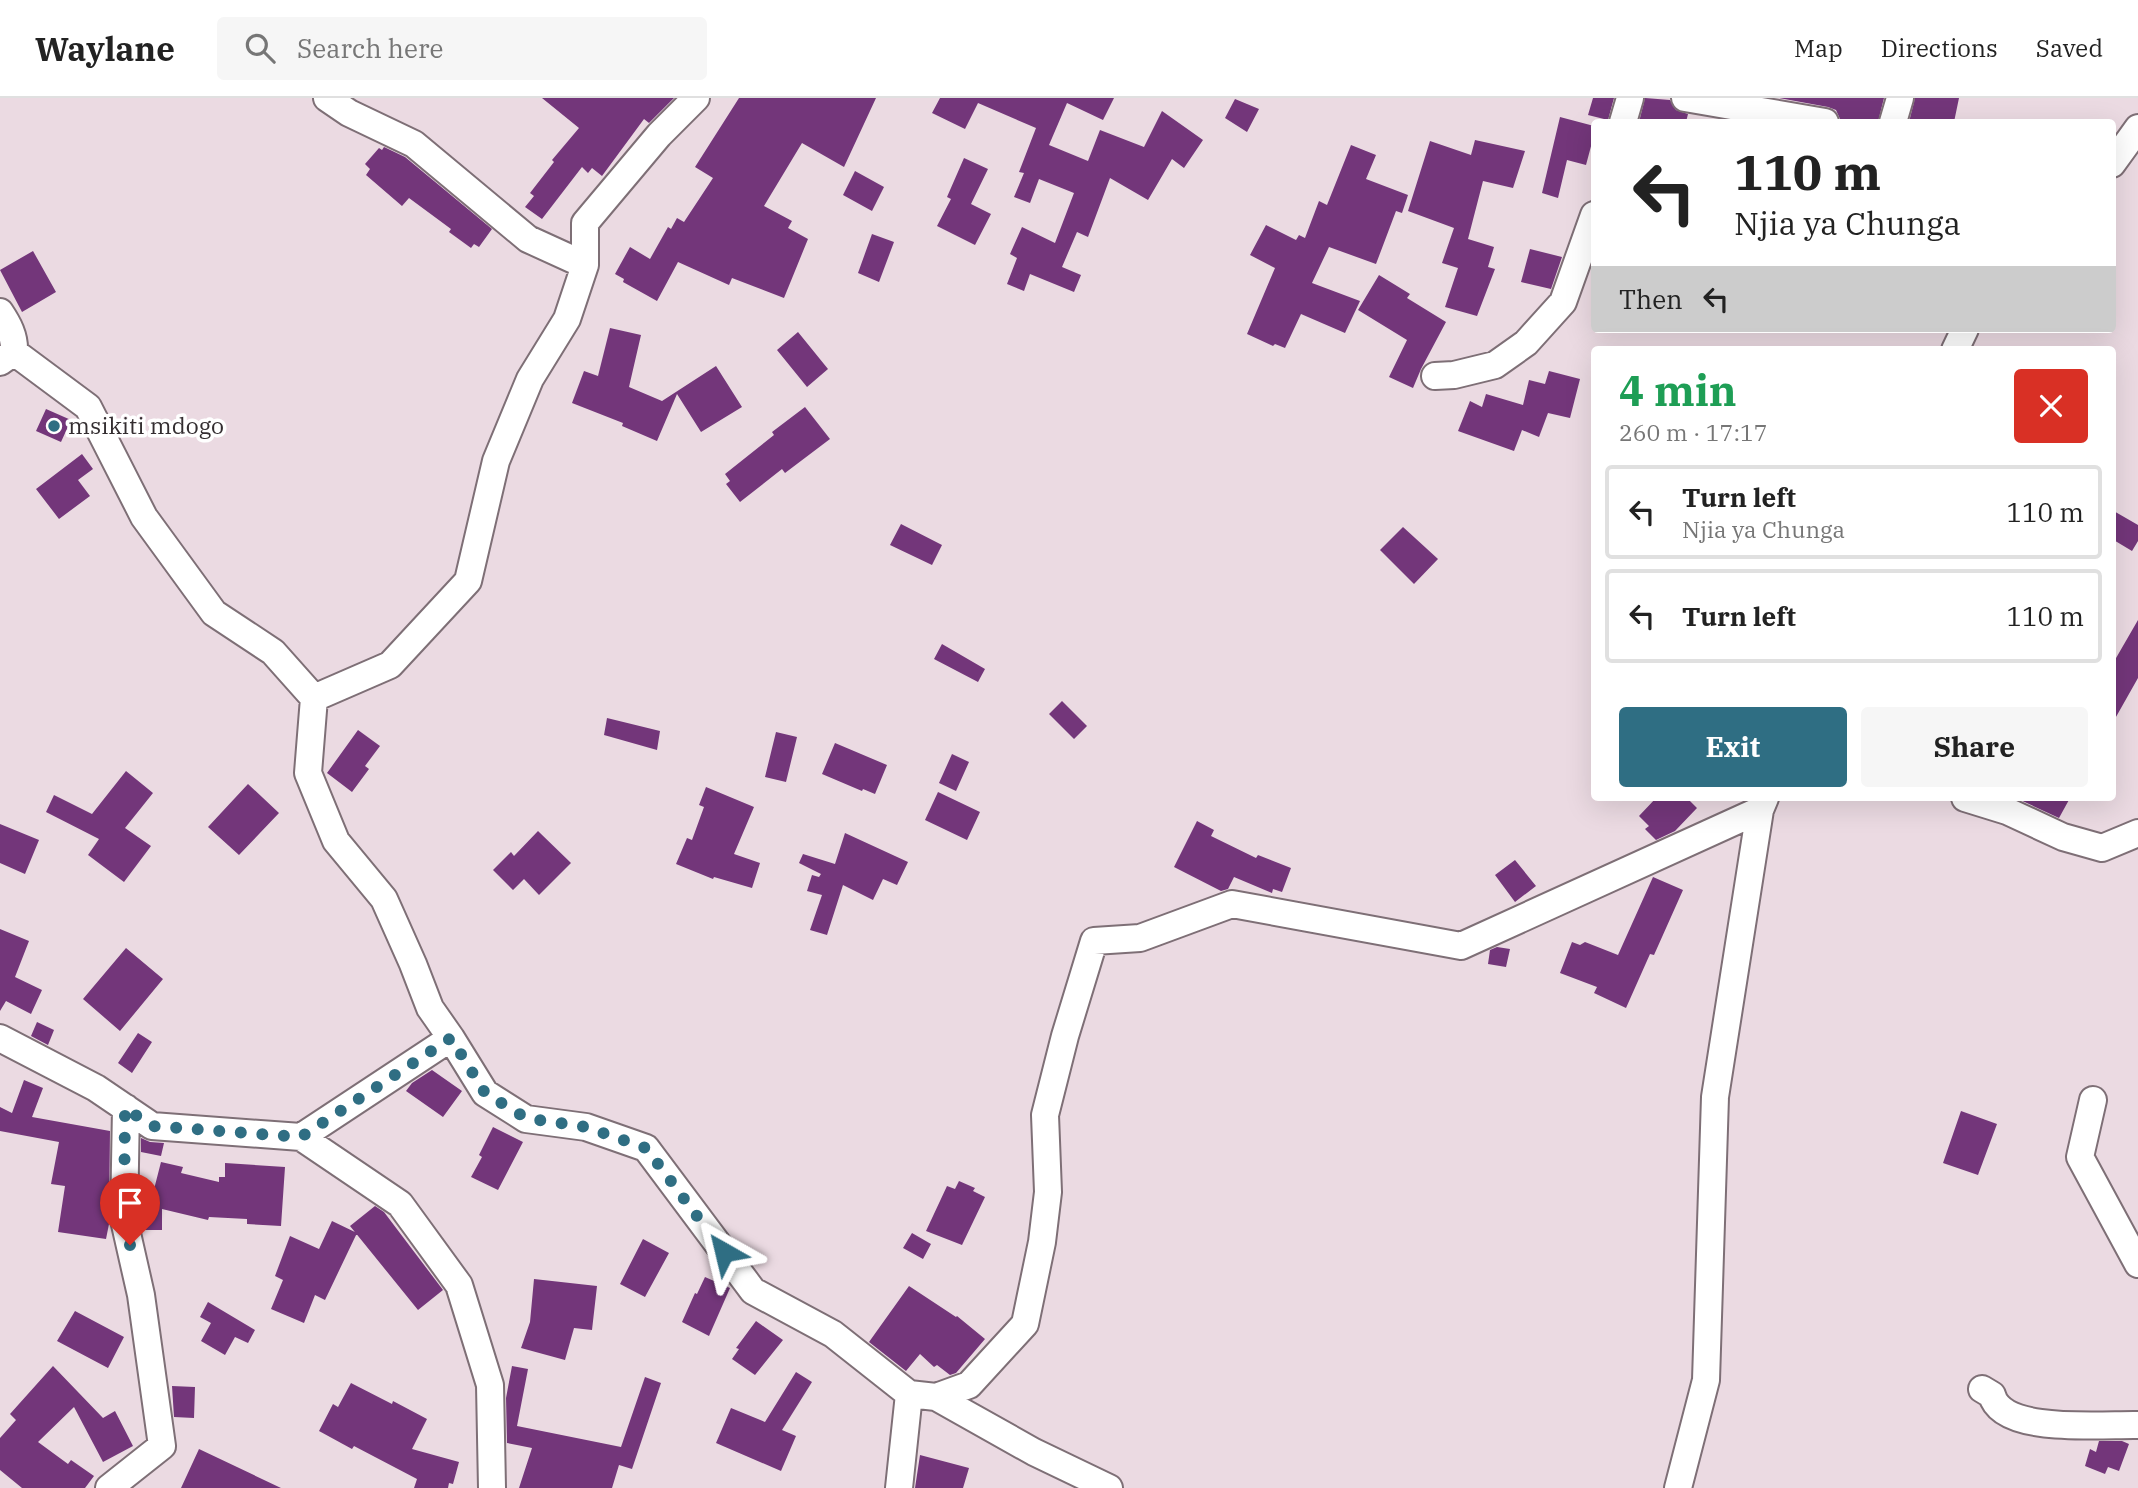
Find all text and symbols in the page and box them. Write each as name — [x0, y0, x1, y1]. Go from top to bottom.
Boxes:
search box — [217, 17, 707, 80]
text: Waylane — [35, 27, 175, 70]
icon: search — [241, 29, 279, 67]
text: Search here — [297, 31, 443, 65]
text: Map — [1794, 32, 1843, 64]
text: Directions — [1881, 32, 1998, 64]
text: Saved — [2036, 32, 2103, 64]
text: 110 m — [1734, 140, 1881, 203]
icon: left — [1619, 147, 1710, 238]
text: Njia ya Chunga — [1734, 202, 1961, 244]
icon: left — [1697, 280, 1735, 318]
text: Then — [1619, 282, 1683, 316]
text: 4 min — [1619, 363, 1737, 418]
button: close — [2014, 369, 2088, 443]
place label: msikiti mdogo — [68, 410, 224, 440]
text: 260 m · 17:17 — [1619, 417, 1768, 447]
marker: msikiti mdogo — [46, 418, 62, 434]
text: Turn left — [1682, 480, 1796, 514]
icon: left — [1623, 493, 1661, 531]
text: 110 m — [2006, 495, 2084, 529]
text: Njia ya Chunga — [1682, 514, 1845, 544]
icon: left — [1623, 597, 1661, 635]
text: Turn left — [1682, 599, 1796, 633]
text: 110 m — [2006, 599, 2084, 633]
button: Exit — [1619, 707, 1847, 787]
button: Share — [1861, 707, 2088, 787]
pin — [100, 1173, 160, 1245]
icon: arrive — [111, 1184, 149, 1222]
position arrow — [687, 1215, 761, 1289]

